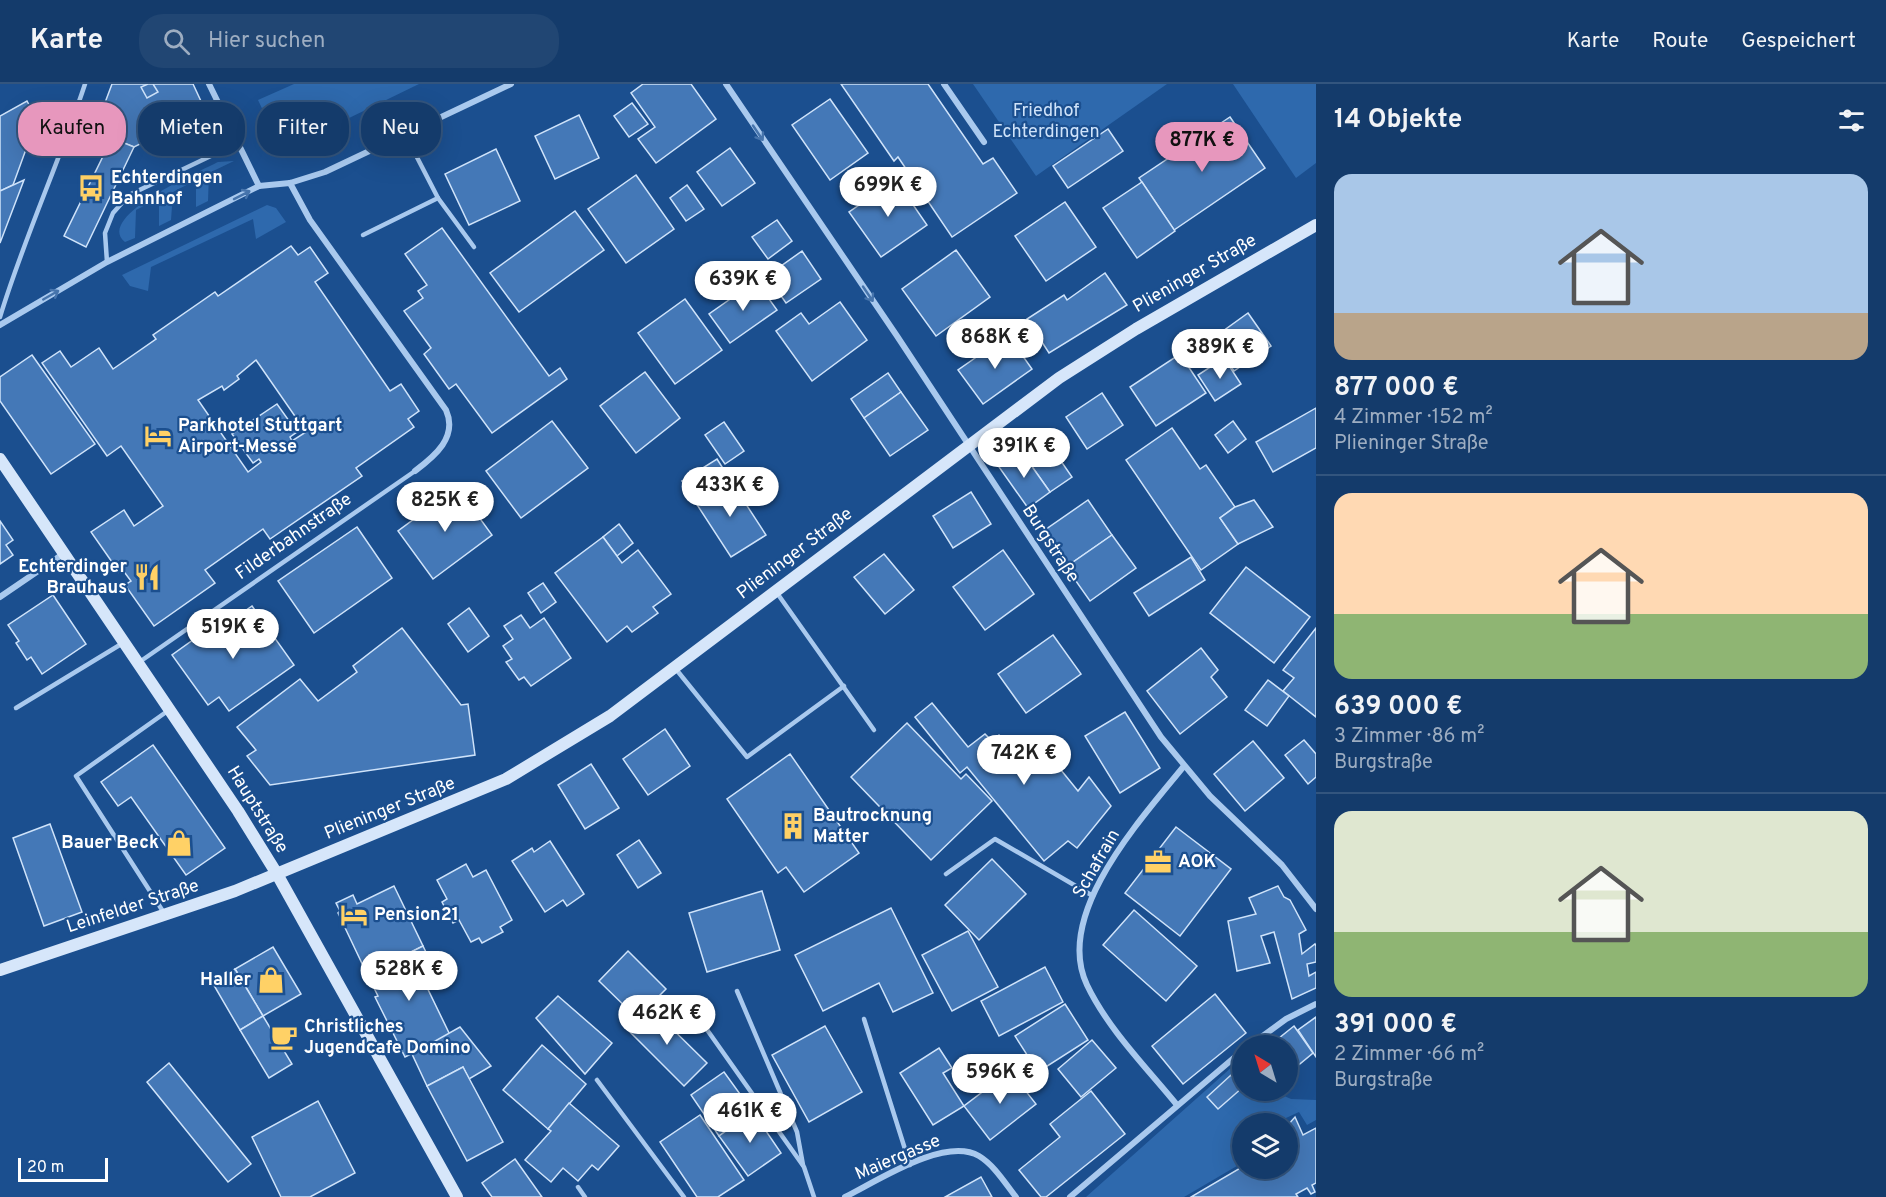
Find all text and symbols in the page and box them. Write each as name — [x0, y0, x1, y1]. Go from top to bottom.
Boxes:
search box — [139, 14, 559, 68]
text: Karte — [30, 23, 103, 59]
icon: search — [160, 25, 193, 58]
text: Hier suchen — [208, 28, 325, 55]
text: Karte — [1567, 28, 1619, 55]
text: Route — [1652, 28, 1708, 55]
text: Gespeichert — [1741, 28, 1856, 55]
park label: Friedhof Echterdingen — [992, 100, 1100, 144]
chip: Kaufen — [18, 102, 126, 156]
chip: Mieten — [138, 102, 245, 156]
chip: Filter — [257, 102, 349, 156]
chip: Neu — [361, 102, 441, 156]
text: 14 Objekte — [1334, 104, 1462, 137]
icon: filters — [1835, 104, 1868, 137]
pin: 877K € — [1153, 122, 1251, 173]
one-way arrow — [753, 124, 765, 141]
text: 877K € — [1169, 128, 1235, 154]
place label: Echterdingen Bahnhof — [111, 167, 223, 211]
pin: 699K € — [839, 167, 937, 218]
bus stop icon: Echterdingen Bahnhof — [76, 173, 106, 203]
text: 699K € — [854, 173, 922, 199]
one-way arrow — [232, 189, 250, 200]
icon: home — [1547, 213, 1655, 321]
street label: Plieninger Straße — [1129, 229, 1261, 319]
pin: 639K € — [694, 261, 792, 312]
text: 639K € — [709, 267, 777, 293]
one-way arrow — [862, 285, 874, 302]
one-way arrow — [42, 289, 59, 301]
pin: 868K € — [946, 319, 1044, 370]
text: 868K € — [960, 325, 1030, 351]
pin: 389K € — [1171, 329, 1269, 380]
text: 389K € — [1186, 335, 1254, 361]
text: 877 000 € — [1334, 372, 1459, 405]
text: 4 Zimmer · 152 m² — [1334, 405, 1493, 431]
place label: Parkhotel Stuttgart Airport-Messe — [178, 415, 342, 459]
hotel icon: Parkhotel Stuttgart Airport-Messe — [143, 421, 173, 451]
pin: 391K € — [975, 428, 1073, 479]
text: Plieninger Straße — [1334, 431, 1489, 457]
text: 391K € — [992, 434, 1056, 460]
pin: 433K € — [681, 467, 779, 518]
text: 433K € — [696, 473, 764, 499]
pin: 825K € — [396, 482, 494, 533]
street label: Filderbahnstraße — [231, 488, 357, 586]
text: 825K € — [411, 488, 479, 514]
street label: Burgstraße — [1016, 500, 1084, 588]
street label: Plieninger Straße — [733, 503, 857, 605]
icon: home — [1547, 532, 1655, 640]
place label: Echterdinger Brauhaus — [18, 556, 127, 600]
restaurant icon: Echterdinger Brauhaus — [132, 562, 162, 592]
pin: 519K € — [184, 609, 282, 660]
text: 519K € — [201, 615, 265, 641]
text: 639 000 € — [1334, 691, 1463, 724]
text: 3 Zimmer · 86 m² — [1334, 724, 1484, 750]
pin: 742K € — [975, 735, 1073, 786]
text: 742K € — [991, 741, 1057, 767]
text: Burgstraße — [1334, 750, 1433, 776]
street label: Hauptstraße — [221, 762, 293, 858]
street label: Plieninger Straße — [321, 772, 459, 846]
place label: Bautrocknung Matter — [813, 805, 932, 849]
building icon: Bautrocknung Matter — [778, 811, 808, 841]
street label: Schafrain — [1068, 825, 1126, 903]
shop icon: Bauer Beck — [164, 828, 194, 858]
place label: Bauer Beck — [61, 832, 159, 855]
office icon: AOK — [1143, 847, 1173, 877]
icon: home — [1547, 850, 1655, 958]
place label: AOK — [1178, 851, 1217, 874]
street label: Leinfelder Straße — [64, 875, 202, 939]
hotel icon: Pension21 — [339, 900, 369, 930]
place label: Pension21 — [374, 904, 459, 927]
pin: 528K € — [360, 951, 458, 1002]
text: 528K € — [375, 957, 443, 983]
shop icon: Haller — [256, 965, 286, 995]
place label: Haller — [200, 969, 252, 992]
pin: 462K € — [618, 995, 716, 1046]
text: 462K € — [632, 1001, 702, 1027]
text: 391 000 € — [1334, 1009, 1457, 1042]
place label: Christliches Jugendcafe Domino — [304, 1016, 471, 1060]
cafe icon: Christliches Jugendcafe Domino — [269, 1022, 299, 1052]
north arrow — [1232, 1035, 1298, 1101]
map controls — [1232, 1035, 1298, 1179]
text: 2 Zimmer · 66 m² — [1334, 1042, 1484, 1068]
pin: 596K € — [951, 1054, 1049, 1105]
text: 596K € — [966, 1060, 1034, 1086]
text: Burgstraße — [1334, 1068, 1433, 1094]
pin: 461K € — [701, 1093, 799, 1144]
text: 461K € — [718, 1099, 782, 1125]
button: layers — [1232, 1113, 1298, 1179]
street label: Maiergasse — [852, 1130, 944, 1186]
scale bar — [18, 1155, 108, 1182]
text: 20 m — [27, 1158, 64, 1178]

